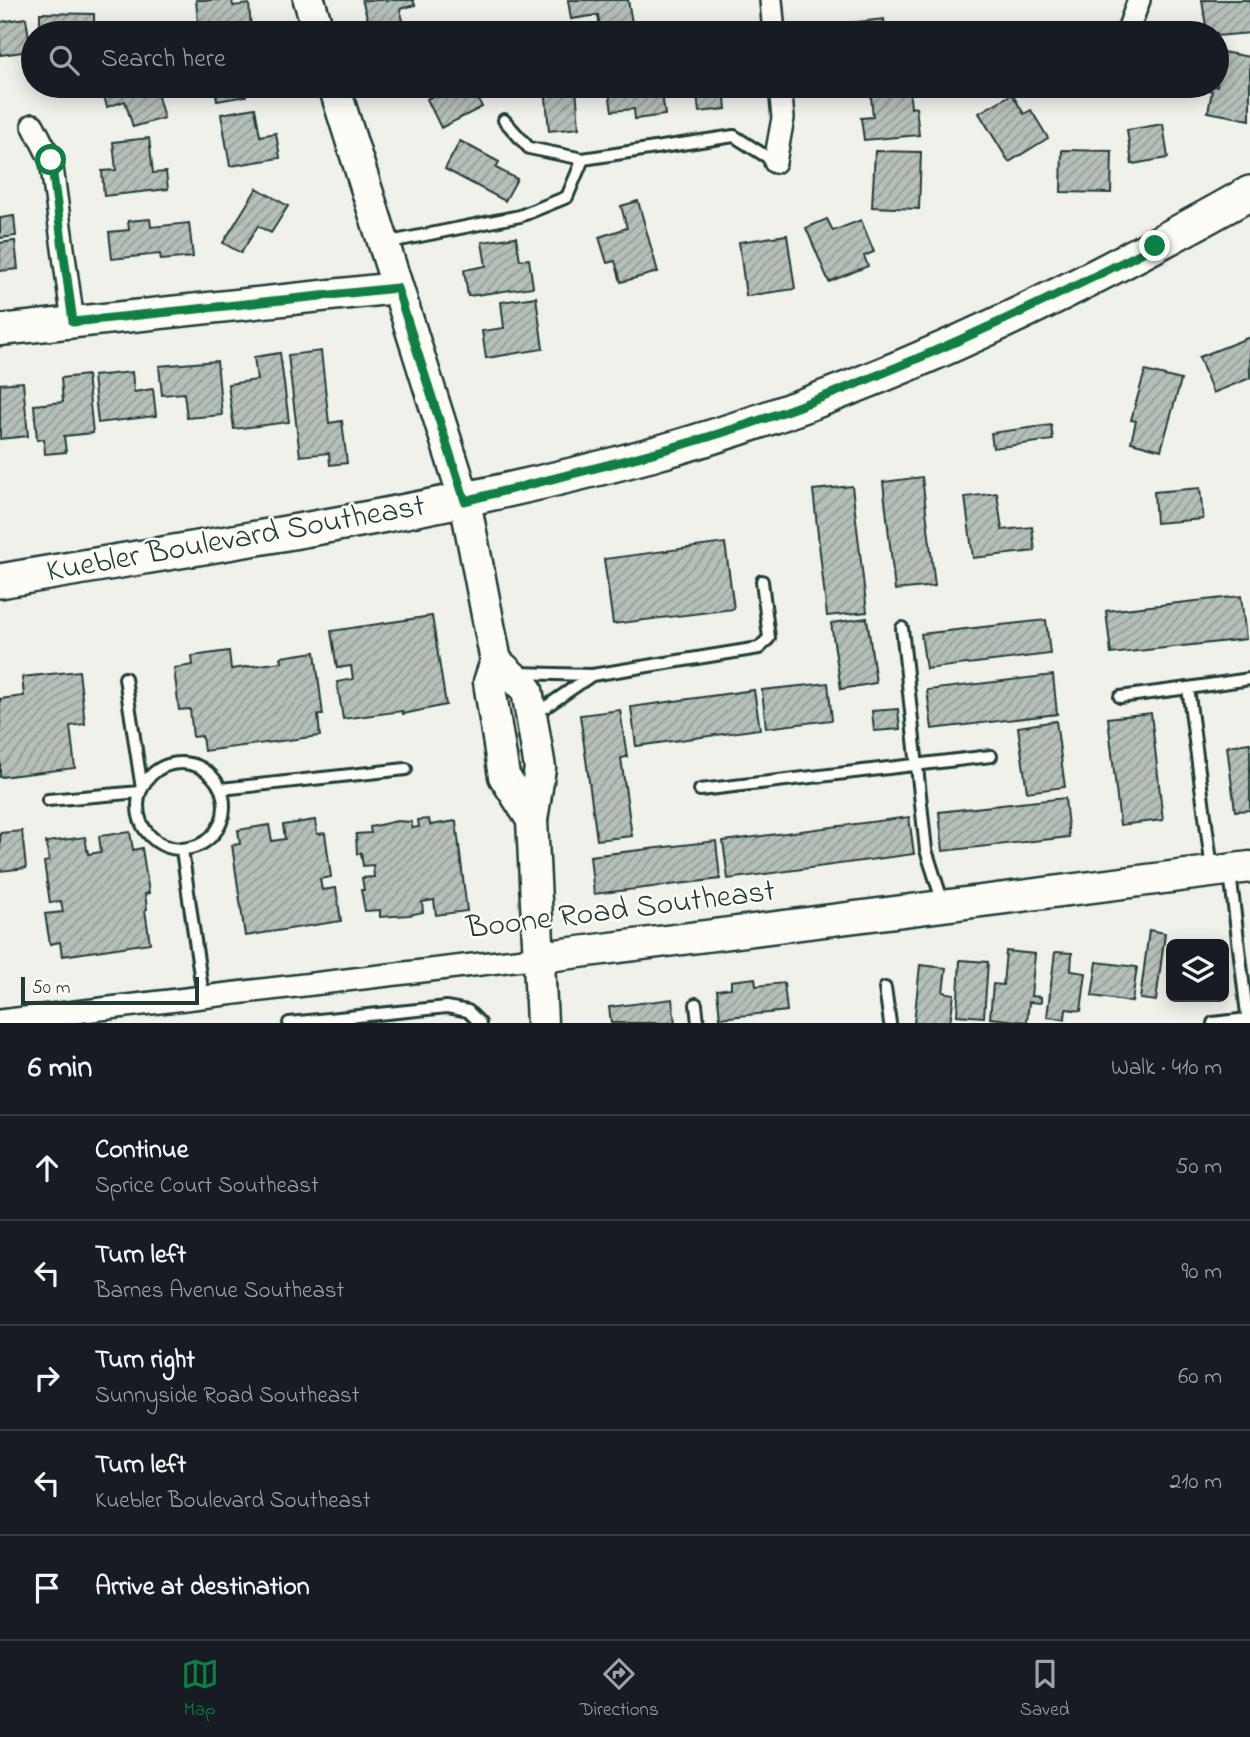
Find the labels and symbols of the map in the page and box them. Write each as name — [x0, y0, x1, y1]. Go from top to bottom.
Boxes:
route start — [35, 144, 66, 175]
route end — [1139, 230, 1170, 261]
street label: Kuebler Boulevard Southeast — [43, 484, 429, 596]
street label: Boone Road Southeast — [463, 869, 778, 953]
scale bar — [21, 974, 200, 1006]

